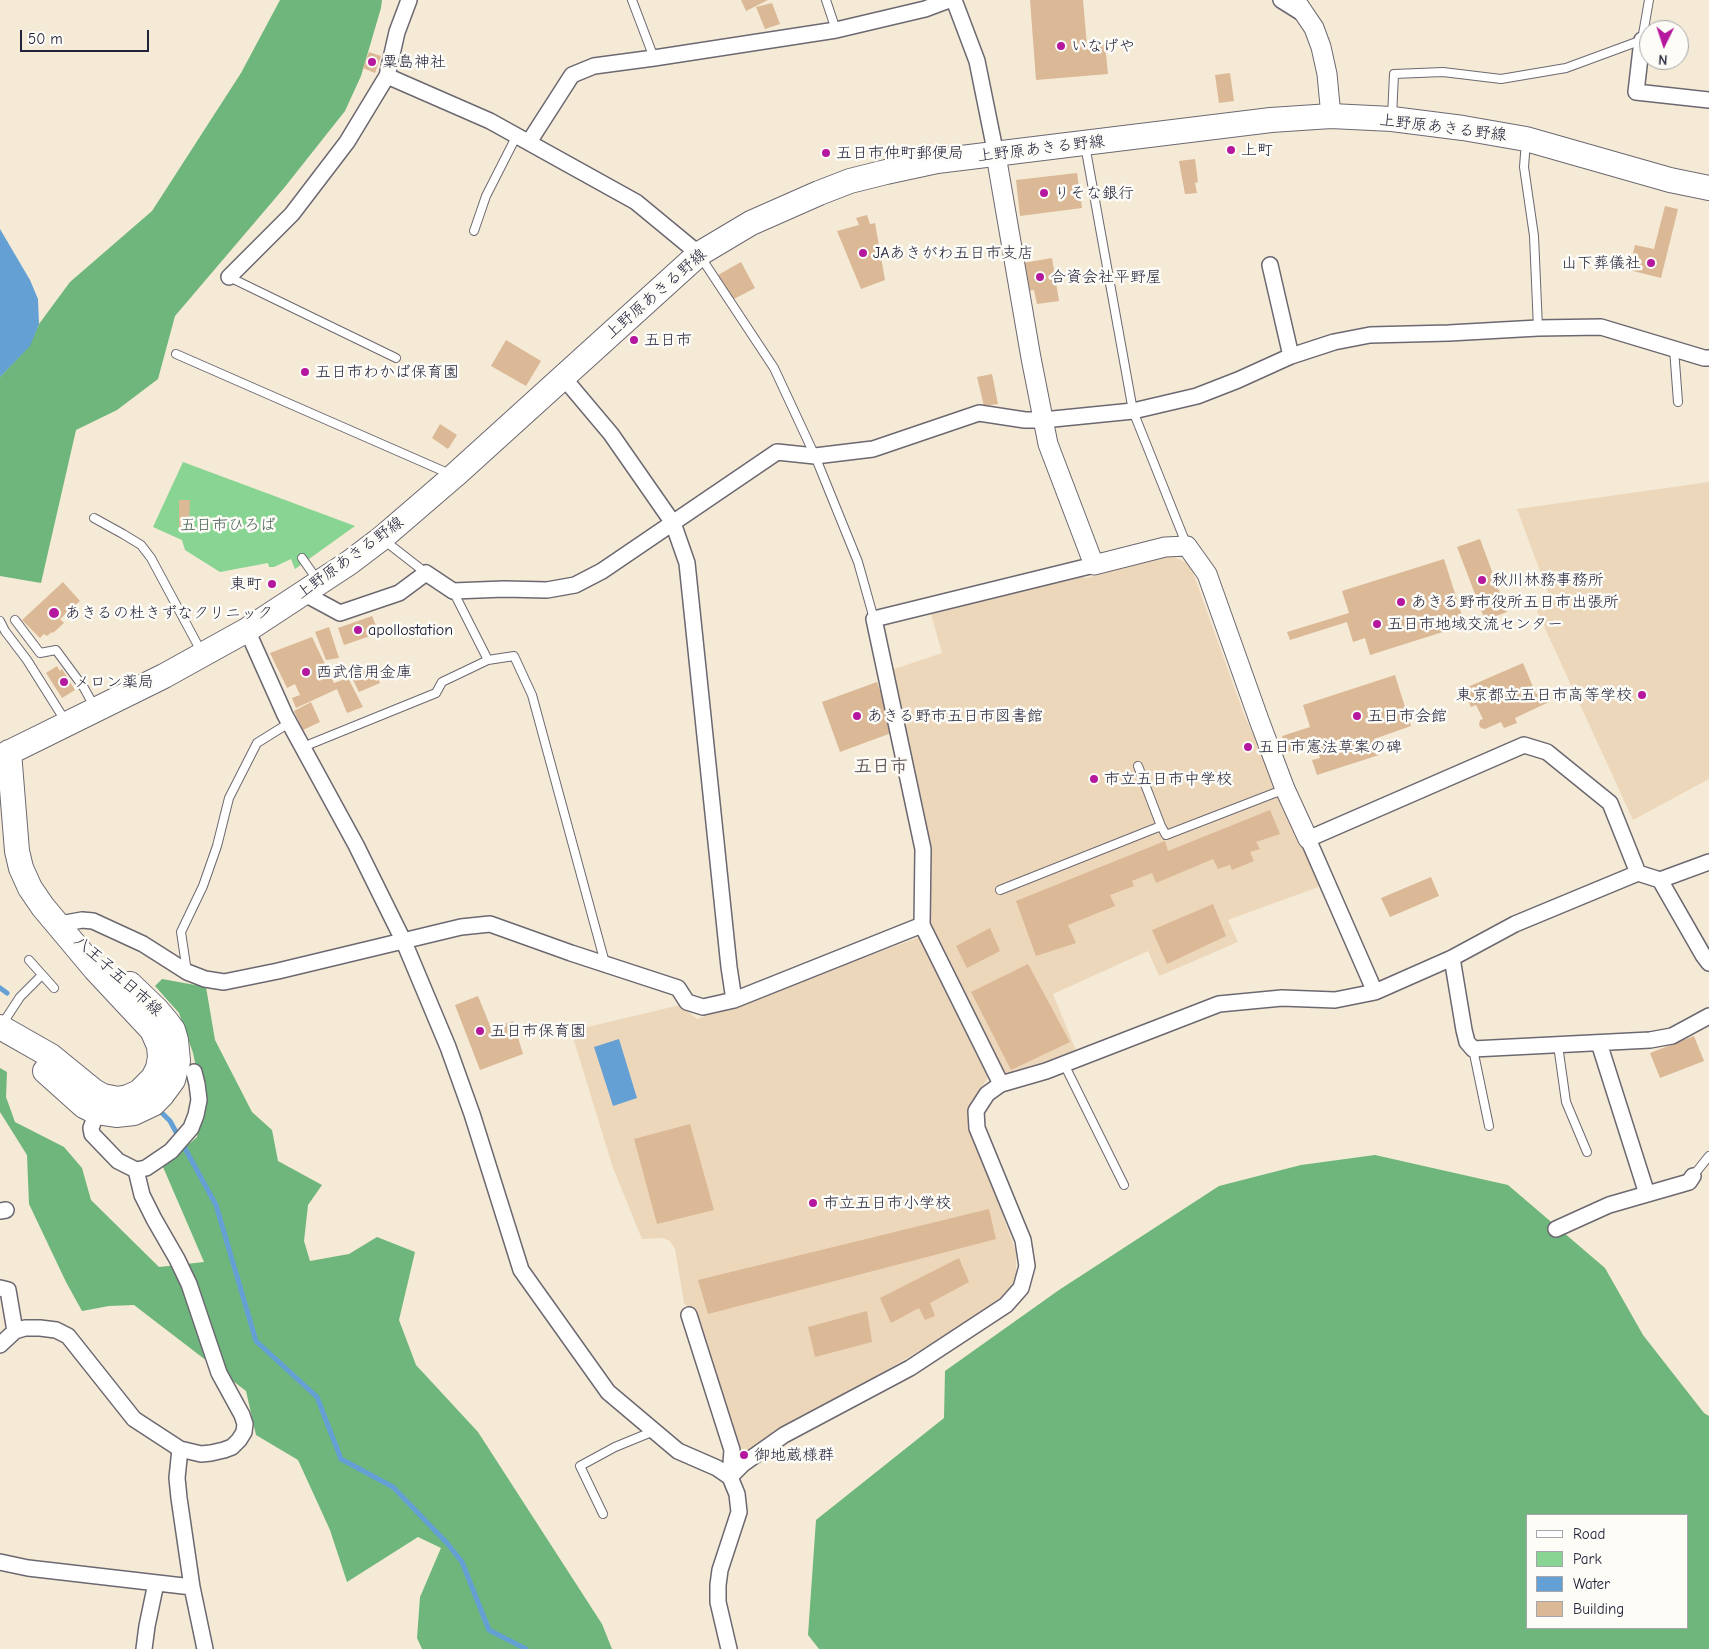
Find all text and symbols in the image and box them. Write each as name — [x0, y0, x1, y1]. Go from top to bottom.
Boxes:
scale bar — [22, 20, 151, 52]
north arrow — [1639, 20, 1689, 70]
text: 50 m — [28, 30, 63, 48]
place label: いなげや — [1071, 36, 1135, 56]
marker: いなげや — [1055, 40, 1067, 52]
text: N — [1658, 51, 1668, 68]
place label: 粟島神社 — [382, 52, 446, 72]
marker: 粟島神社 — [366, 56, 378, 68]
street label: 上野原あきる野線 — [1378, 111, 1508, 145]
street label: 上野原あきる野線 — [976, 132, 1106, 166]
place label: 上町 — [1241, 140, 1273, 160]
place label: 五日市仲町郵便局 — [836, 143, 964, 163]
marker: 上町 — [1225, 144, 1237, 156]
marker: 五日市仲町郵便局 — [820, 147, 832, 159]
place label: りそな銀行 — [1054, 183, 1134, 203]
marker: りそな銀行 — [1038, 187, 1050, 199]
place label: JAあきがわ五日市支店 — [873, 243, 1034, 263]
street label: 上野原あきる野線 — [601, 245, 711, 343]
marker: JAあきがわ五日市支店 — [857, 247, 869, 259]
place label: 山下葬儀社 — [1561, 253, 1641, 273]
marker: 山下葬儀社 — [1645, 257, 1657, 269]
place label: 合資会社平野屋 — [1050, 267, 1162, 287]
marker: 合資会社平野屋 — [1034, 271, 1046, 283]
place label: 五日市 — [644, 330, 692, 350]
marker: 五日市 — [628, 334, 640, 346]
place label: 五日市わかば保育園 — [315, 362, 459, 382]
marker: 五日市わかば保育園 — [299, 366, 311, 378]
street label: 上野原あきる野線 — [293, 513, 407, 603]
park label: 五日市ひろば — [180, 515, 276, 535]
place label: 秋川林務事務所 — [1492, 570, 1604, 590]
place label: 東町 — [230, 574, 262, 594]
marker: 秋川林務事務所 — [1476, 574, 1488, 586]
marker: 東町 — [266, 578, 278, 590]
place label: あきる野市役所五日市出張所 — [1411, 592, 1619, 612]
marker: あきる野市役所五日市出張所 — [1395, 596, 1407, 608]
place label: あきるの杜きずなクリニック — [65, 603, 273, 623]
marker: あきるの杜きずなクリニック — [47, 606, 61, 620]
place label: 五日市地域交流センター — [1387, 614, 1563, 634]
marker: 五日市地域交流センター — [1371, 618, 1383, 630]
place label: apollostation — [368, 620, 453, 640]
marker: apollostation — [352, 624, 364, 636]
place label: 西武信用金庫 — [316, 662, 412, 682]
marker: 西武信用金庫 — [300, 666, 312, 678]
place label: メロン薬局 — [74, 672, 154, 692]
marker: メロン薬局 — [58, 676, 70, 688]
place label: 東京都立五日市高等学校 — [1456, 685, 1632, 705]
marker: 東京都立五日市高等学校 — [1636, 689, 1648, 701]
place label: あきる野市五日市図書館 — [867, 706, 1043, 726]
place label: 五日市会館 — [1367, 706, 1447, 726]
marker: あきる野市五日市図書館 — [851, 710, 863, 722]
marker: 五日市会館 — [1351, 710, 1363, 722]
place label: 五日市憲法草案の碑 — [1258, 737, 1402, 757]
marker: 五日市憲法草案の碑 — [1242, 741, 1254, 753]
district label: 五日市 — [854, 756, 908, 778]
place label: 市立五日市中学校 — [1104, 769, 1232, 789]
marker: 市立五日市中学校 — [1088, 773, 1100, 785]
street label: 八王子五日市線 — [70, 931, 166, 1021]
place label: 五日市保育園 — [490, 1021, 586, 1041]
marker: 五日市保育園 — [474, 1025, 486, 1037]
place label: 市立五日市小学校 — [823, 1193, 951, 1213]
marker: 市立五日市小学校 — [807, 1197, 819, 1209]
place label: 御地蔵様群 — [754, 1445, 834, 1465]
marker: 御地蔵様群 — [738, 1449, 750, 1461]
legend — [1526, 1514, 1689, 1629]
text: Road — [1573, 1525, 1605, 1543]
text: Park — [1573, 1550, 1602, 1568]
text: Water — [1573, 1575, 1610, 1593]
text: Building — [1573, 1600, 1624, 1618]

